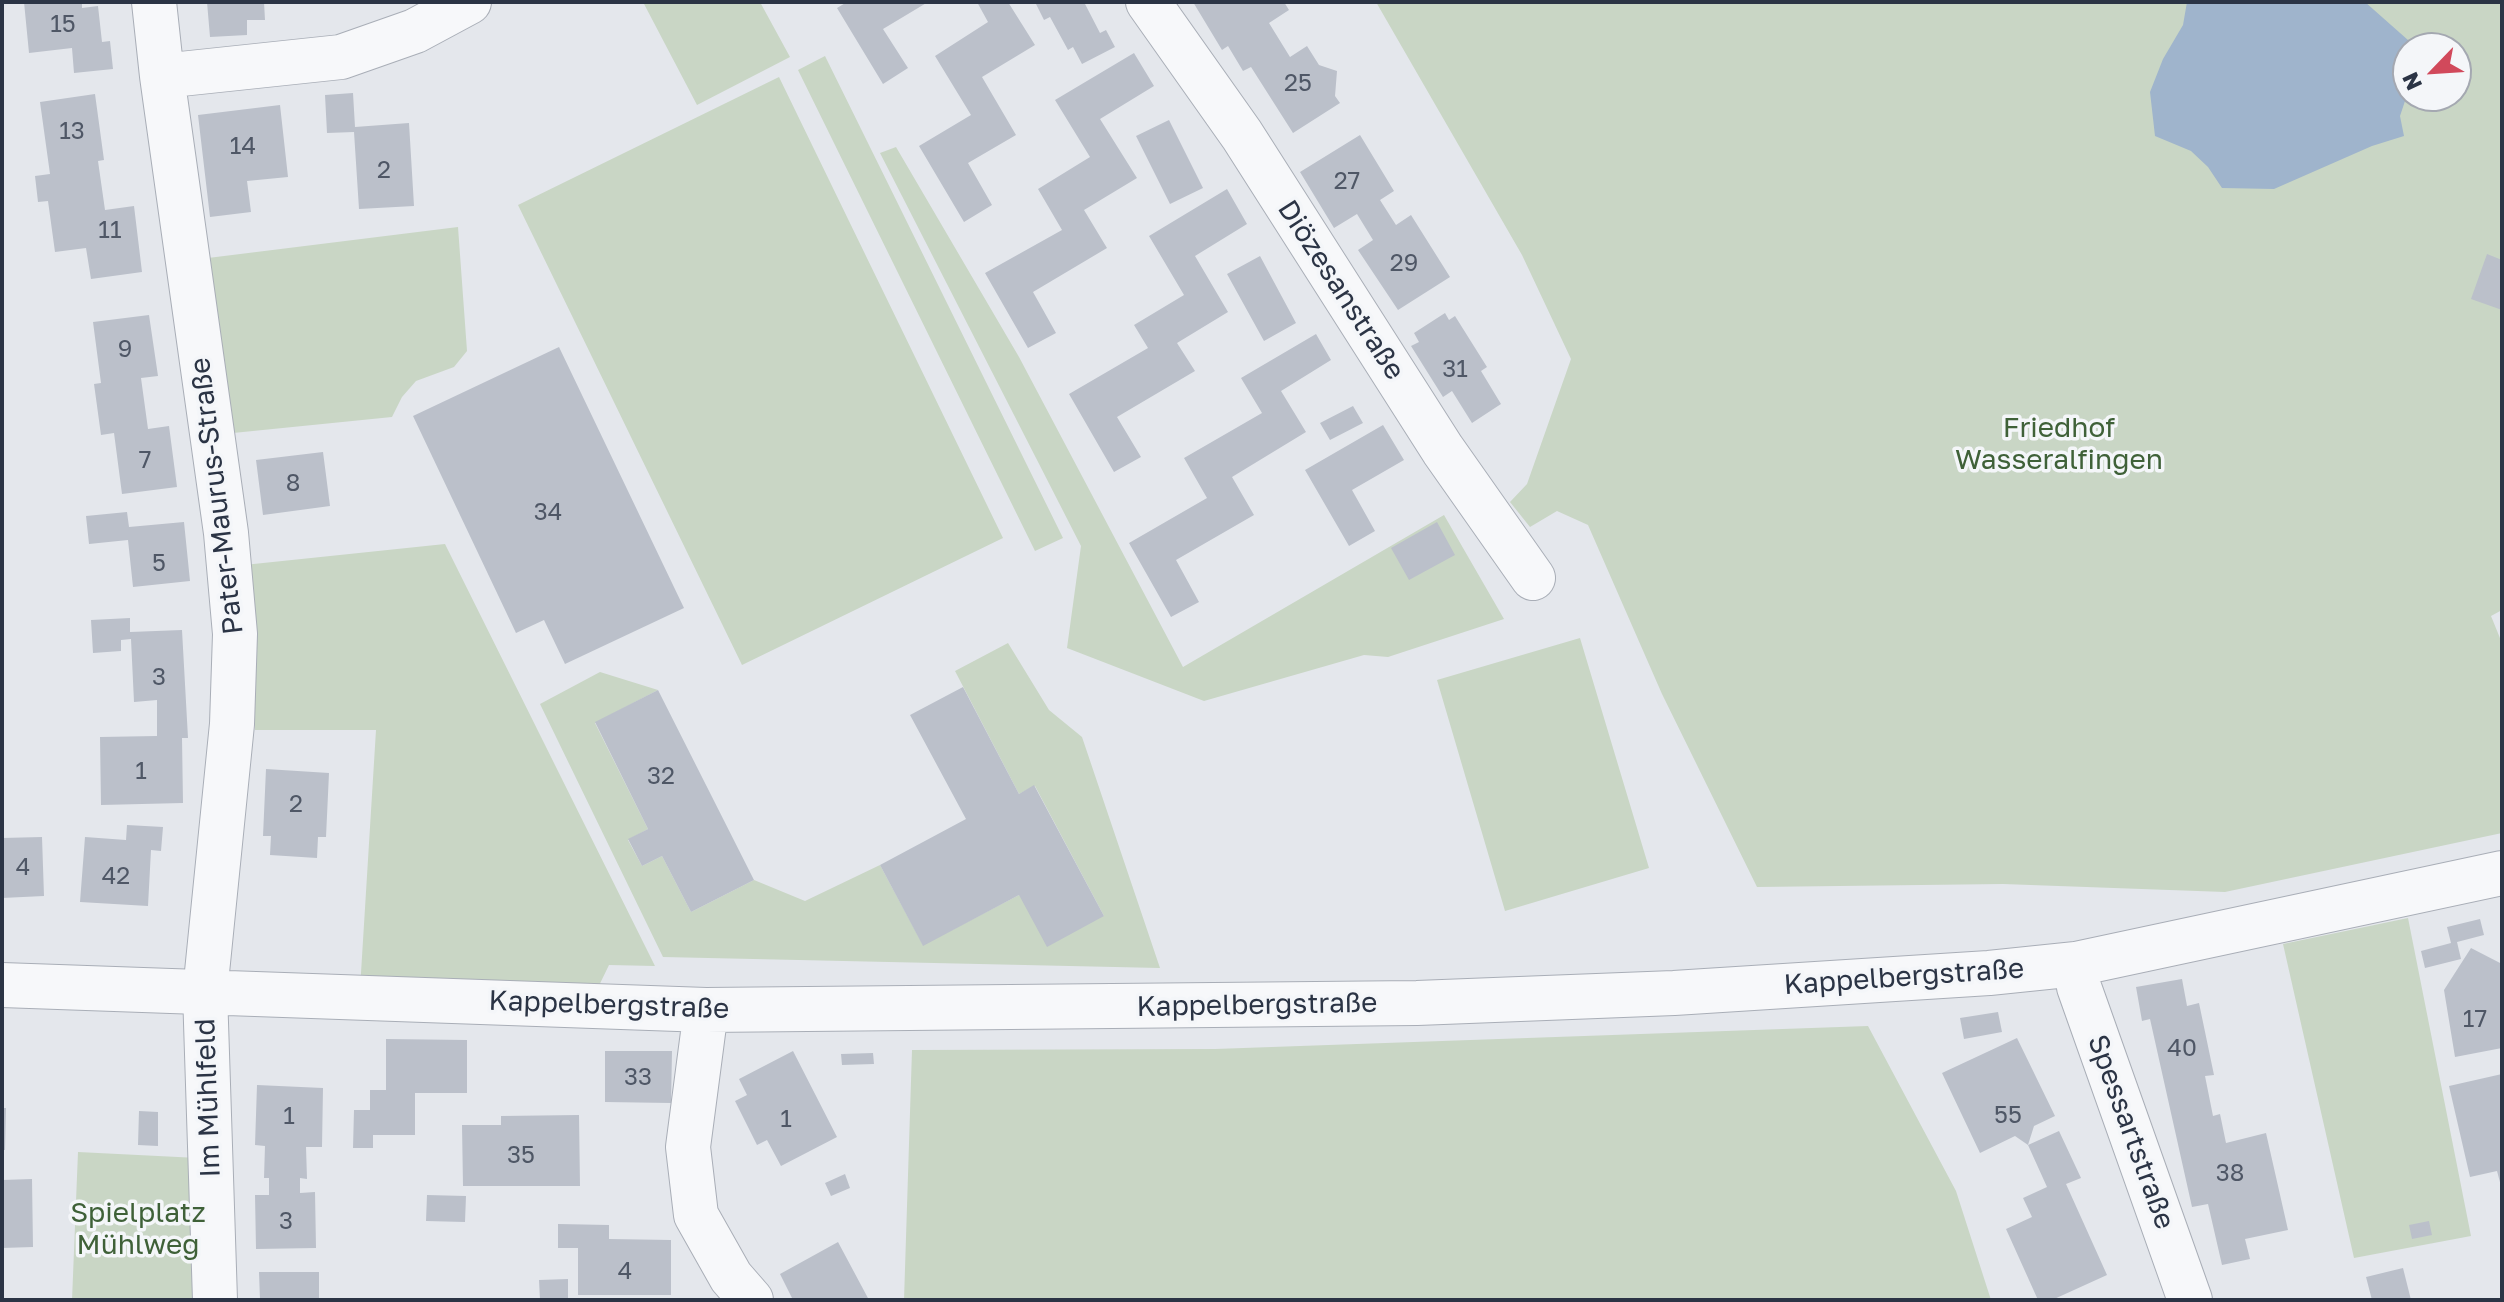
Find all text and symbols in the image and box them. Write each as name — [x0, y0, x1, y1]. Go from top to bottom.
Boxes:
house number: 15 — [50, 10, 76, 38]
north arrow — [2392, 32, 2472, 112]
text: N — [2396, 68, 2427, 95]
house number: 25 — [1284, 69, 1312, 97]
house number: 13 — [59, 117, 85, 145]
house number: 14 — [230, 132, 256, 160]
house number: 2 — [377, 156, 391, 184]
house number: 27 — [1334, 167, 1360, 195]
street label: Diözesanstraße — [1270, 194, 1412, 386]
house number: 11 — [98, 216, 122, 244]
house number: 29 — [1390, 249, 1418, 277]
house number: 9 — [118, 335, 132, 363]
house number: 31 — [1442, 355, 1468, 383]
street label: Pater-Maurus-Straße — [183, 356, 251, 636]
park label: Friedhof Wasseralfingen — [1955, 411, 2163, 477]
house number: 7 — [139, 446, 151, 474]
house number: 8 — [286, 469, 300, 497]
house number: 34 — [534, 498, 562, 526]
house number: 5 — [152, 549, 166, 577]
house number: 3 — [152, 663, 166, 691]
house number: 1 — [135, 757, 147, 785]
house number: 32 — [647, 762, 675, 790]
house number: 2 — [289, 790, 303, 818]
house number: 4 — [16, 853, 30, 881]
house number: 42 — [102, 862, 130, 890]
street label: Kappelbergstraße — [1783, 952, 2025, 1002]
street label: Kappelbergstraße — [488, 984, 730, 1026]
street label: Kappelbergstraße — [1136, 986, 1378, 1024]
house number: 17 — [2463, 1005, 2487, 1033]
street label: Im Mühlfeld — [188, 1018, 228, 1178]
street label: Spessartstraße — [2080, 1030, 2182, 1234]
house number: 40 — [2167, 1034, 2197, 1062]
house number: 33 — [624, 1063, 652, 1091]
house number: 55 — [1994, 1101, 2022, 1129]
house number: 1 — [283, 1102, 295, 1130]
house number: 1 — [780, 1105, 792, 1133]
house number: 35 — [507, 1141, 535, 1169]
house number: 38 — [2216, 1159, 2244, 1187]
park label: Spielplatz Mühlweg — [70, 1196, 206, 1262]
house number: 3 — [279, 1207, 293, 1235]
house number: 4 — [618, 1257, 632, 1285]

